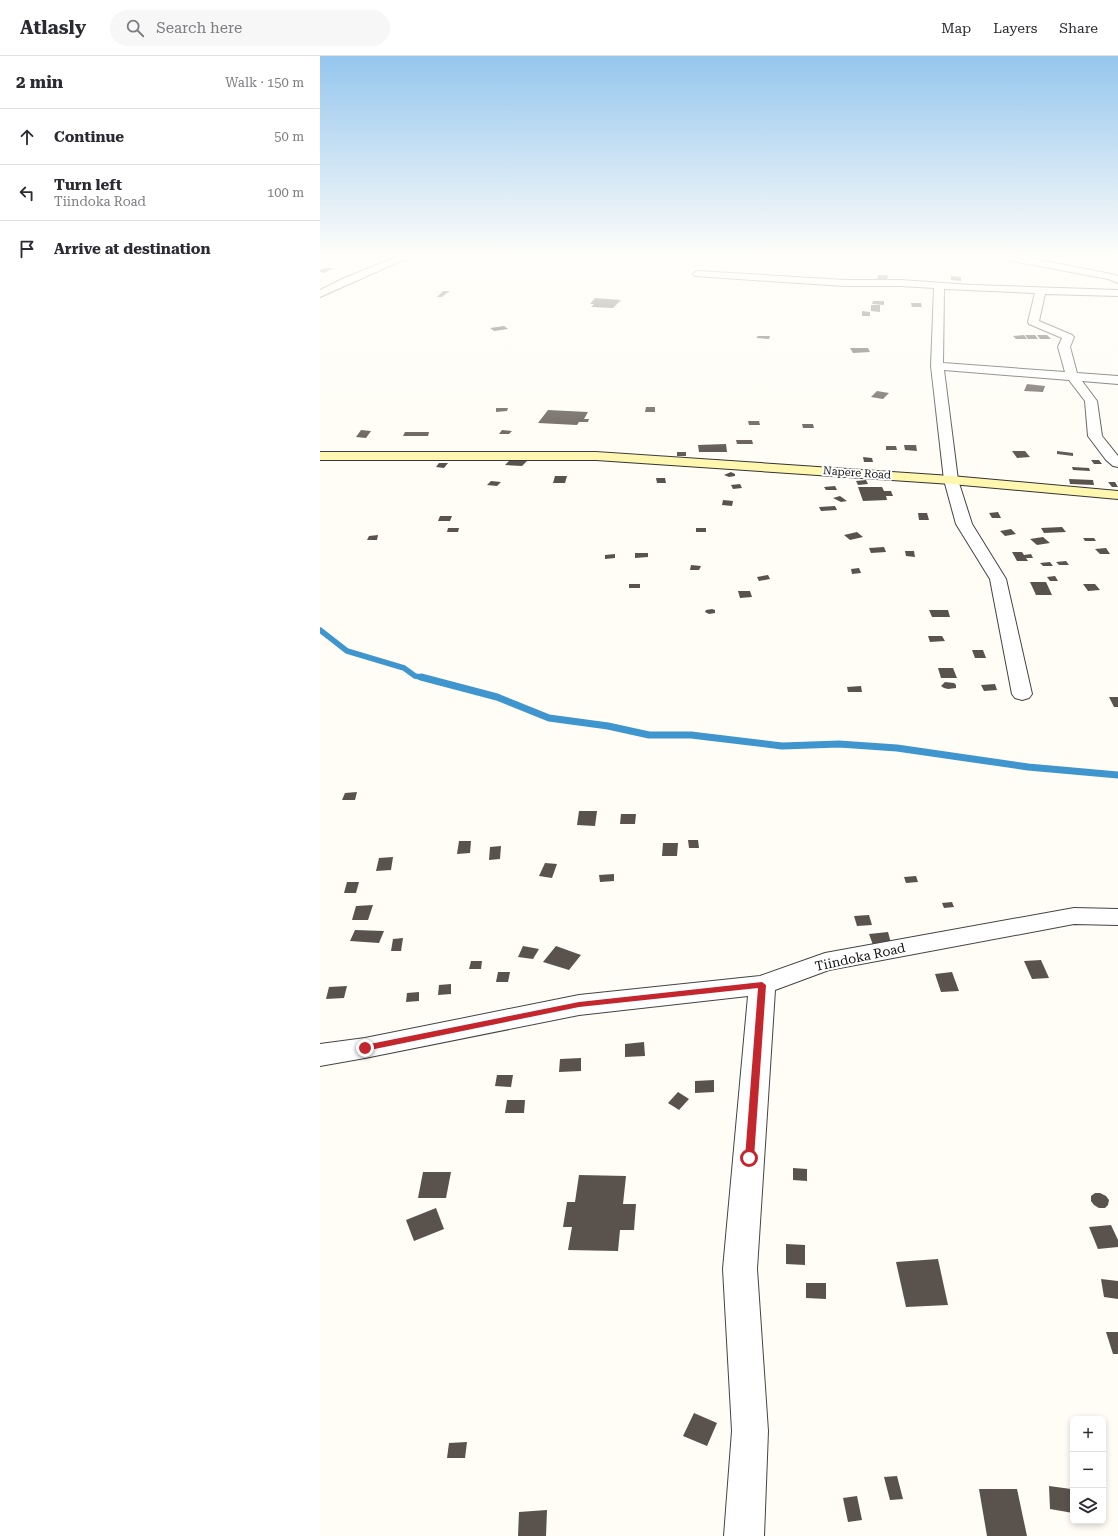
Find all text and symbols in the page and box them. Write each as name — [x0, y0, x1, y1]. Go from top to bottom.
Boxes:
search box — [110, 10, 390, 46]
text: Atlasly — [20, 16, 86, 39]
icon: search — [124, 17, 146, 39]
text: Search here — [156, 19, 242, 37]
text: Map — [941, 20, 971, 36]
text: Layers — [993, 20, 1037, 36]
text: Share — [1059, 20, 1098, 36]
text: 2 min — [16, 72, 63, 92]
text: Walk · 150 m — [225, 75, 304, 90]
icon: ahead — [16, 126, 38, 148]
text: Continue — [54, 128, 124, 146]
text: 50 m — [274, 129, 304, 144]
text: Turn left — [54, 176, 122, 194]
icon: left — [16, 182, 38, 204]
text: 100 m — [267, 185, 304, 200]
text: Tiindoka Road — [54, 194, 146, 209]
icon: arrive — [16, 238, 38, 260]
text: Arrive at destination — [54, 240, 210, 258]
street label: Napere Road — [823, 464, 891, 482]
street label: Tiindoka Road — [814, 940, 907, 974]
route end — [356, 1039, 374, 1057]
route start — [740, 1149, 758, 1167]
map controls — [1070, 1416, 1106, 1524]
button: + — [1070, 1416, 1106, 1452]
button: − — [1070, 1452, 1106, 1488]
button: layers — [1070, 1488, 1106, 1524]

